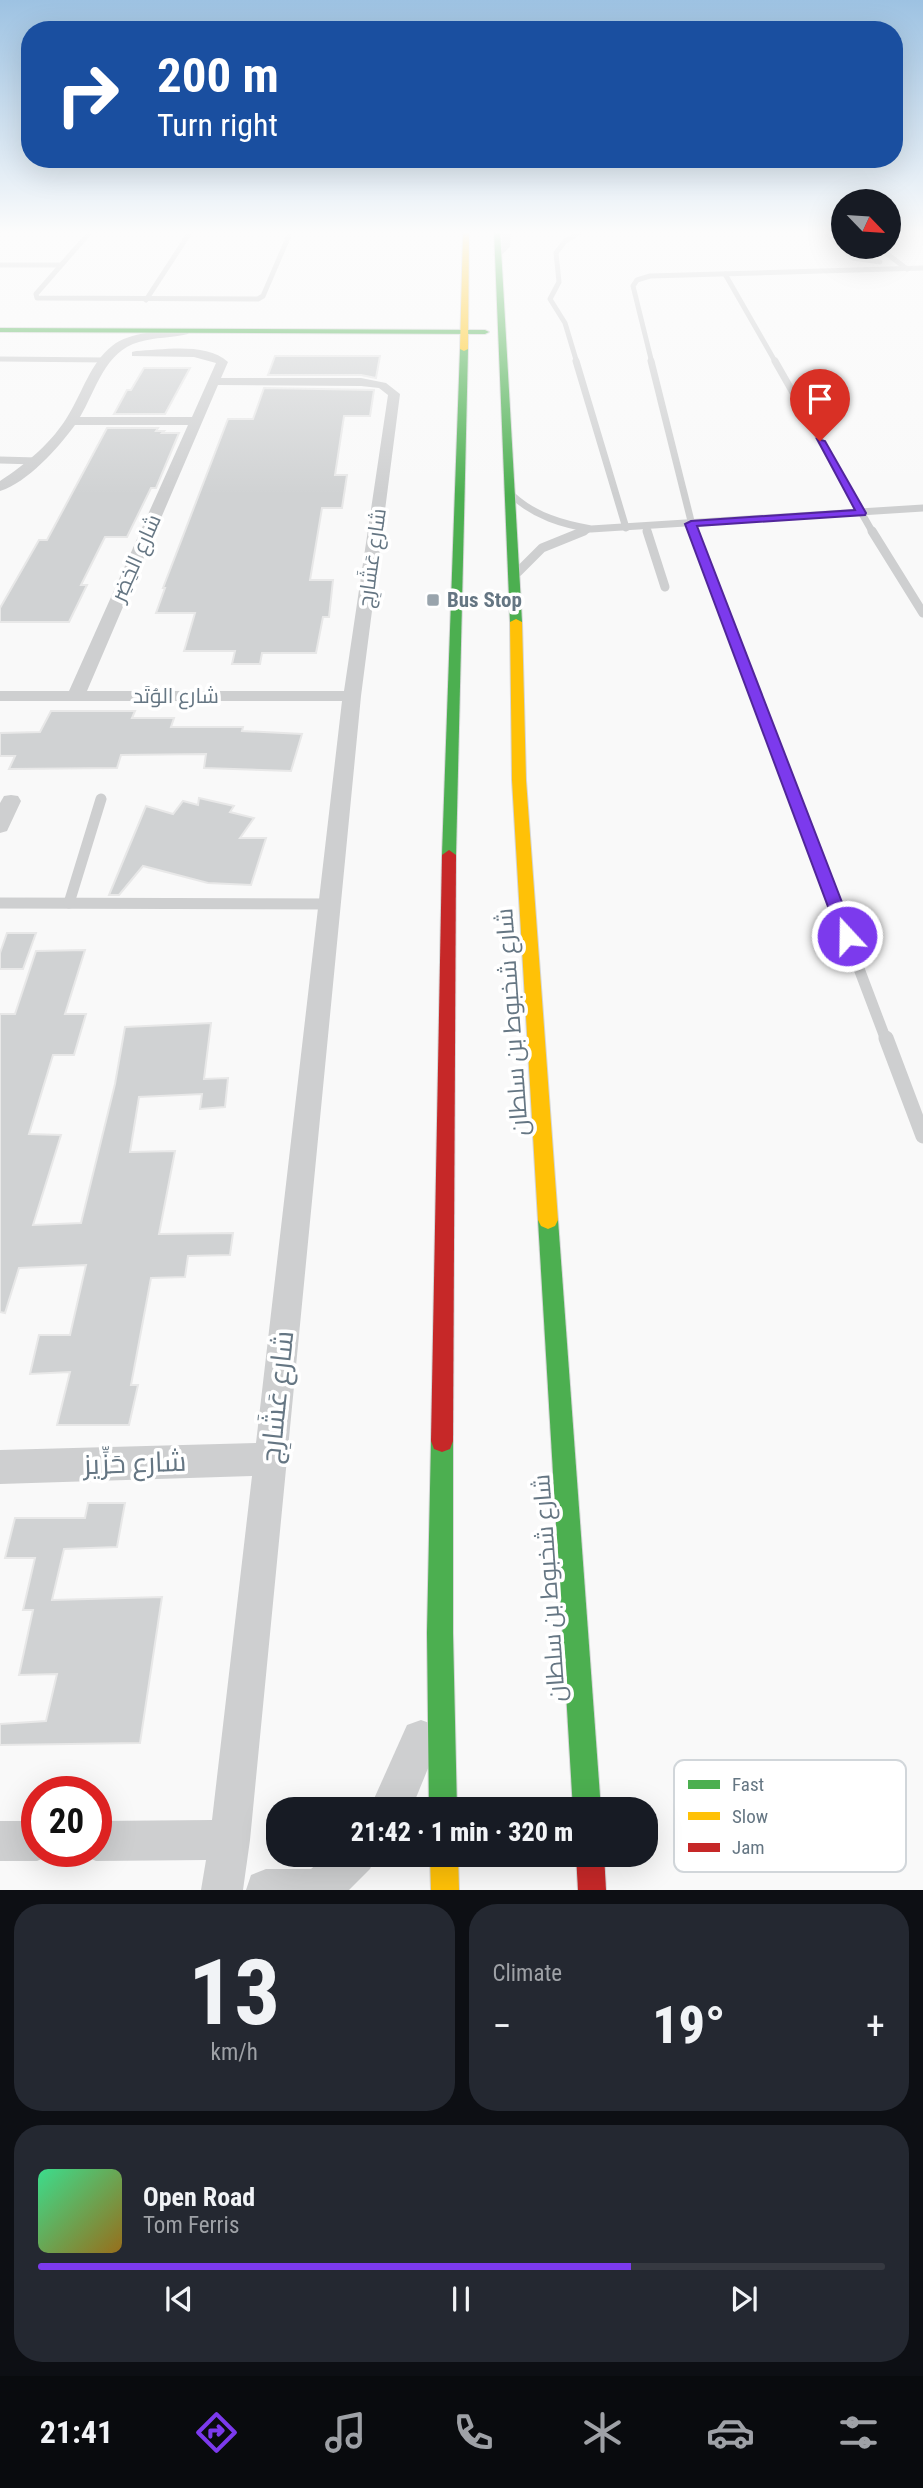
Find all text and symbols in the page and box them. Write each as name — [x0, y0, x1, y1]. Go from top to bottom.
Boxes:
text: 200 m — [157, 47, 279, 104]
icon: right — [42, 49, 133, 140]
text: Turn right — [157, 106, 278, 144]
north arrow — [831, 189, 901, 259]
map controls — [831, 189, 901, 259]
pin — [790, 369, 850, 441]
icon: arrive — [801, 380, 839, 418]
street label: شارع عَشَارِج — [353, 507, 393, 609]
street label: شارع الخِضِر — [106, 511, 168, 607]
place label: Bus Stop — [447, 588, 522, 612]
marker: Bus Stop — [425, 592, 441, 608]
street label: شارع الوُتَد — [133, 684, 219, 710]
position arrow — [810, 899, 884, 973]
street label: شارع شخبوط بن سلطان — [490, 907, 536, 1137]
street label: شارع عَشَارِج — [253, 1329, 304, 1465]
street label: شارع حَزِّيز — [81, 1443, 187, 1483]
street label: شارع شخبوط بن سلطان — [527, 1473, 573, 1703]
legend — [674, 1760, 906, 1872]
text: Fast — [732, 1773, 764, 1796]
speed limit sign: 20 — [21, 1776, 112, 1867]
text: Slow — [732, 1805, 768, 1828]
text: 21:42 · 1 min · 320 m — [351, 1817, 573, 1847]
text: Jam — [732, 1836, 765, 1859]
text: 13 — [188, 1940, 280, 2046]
text: Climate — [493, 1960, 562, 1987]
text: 19° — [652, 1995, 725, 2056]
text: − — [493, 2004, 512, 2048]
text: + — [866, 2004, 885, 2048]
text: km/h — [211, 2039, 258, 2066]
text: Open Road — [143, 2182, 255, 2212]
text: Tom Ferris — [143, 2212, 239, 2239]
icon: previous — [160, 2280, 198, 2318]
icon: pause — [442, 2280, 480, 2318]
icon: next — [725, 2280, 763, 2318]
icon: directions — [192, 2408, 241, 2457]
icon: music — [321, 2408, 370, 2457]
icon: phone — [449, 2408, 498, 2457]
icon: climate — [578, 2408, 627, 2457]
icon: car — [706, 2408, 755, 2457]
icon: filters — [834, 2408, 883, 2457]
text: 21:41 — [40, 2413, 113, 2451]

